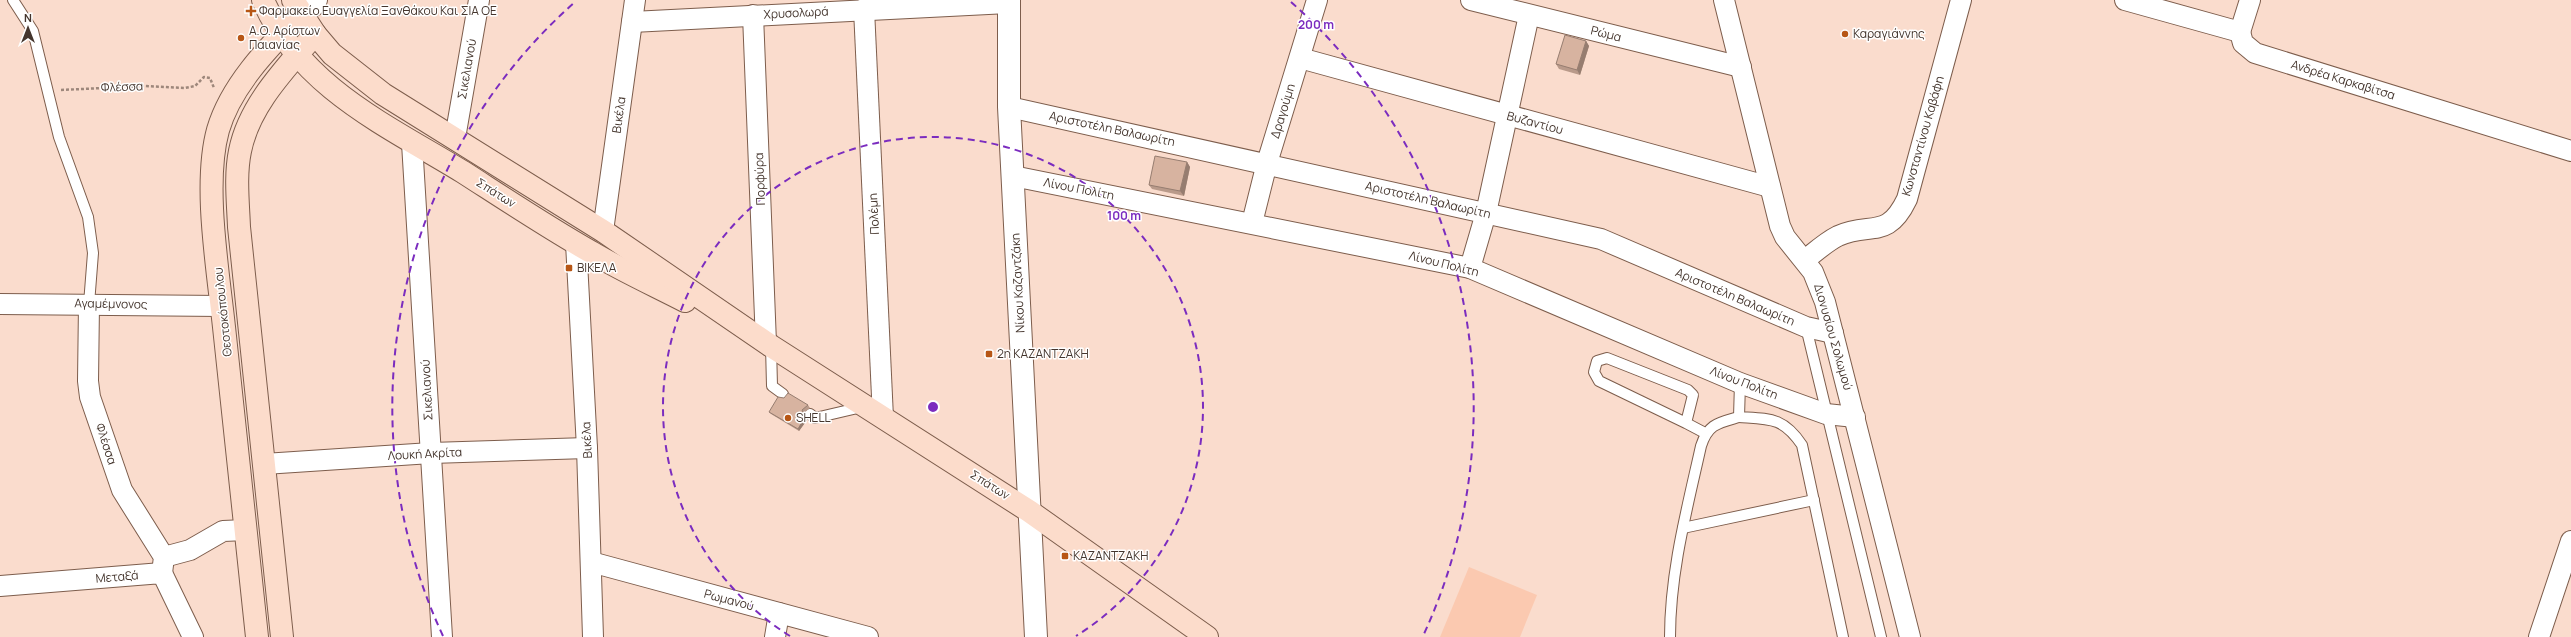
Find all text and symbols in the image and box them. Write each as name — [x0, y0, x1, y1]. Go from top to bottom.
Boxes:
place label: Φαρμακείο Ευαγγελία Ξανθάκου Και ΣΙΑ ΟΕ — [259, 2, 497, 19]
street label: Χρυσολωρά — [763, 2, 829, 23]
marker: Φαρμακείο Ευαγγελία Ξανθάκου Και ΣΙΑ ΟΕ — [246, 6, 256, 16]
north arrow — [8, 8, 48, 48]
text: N — [24, 10, 32, 25]
text: 200 m — [1298, 16, 1334, 33]
place label: Α.Ο. Αρίστων Παιανίας — [249, 22, 320, 53]
street label: Ρώμα — [1589, 22, 1623, 46]
place label: Καραγιάννης — [1853, 25, 1925, 42]
marker: Καραγιάννης — [1840, 29, 1850, 39]
marker: Α.Ο. Αρίστων Παιανίας — [236, 33, 246, 43]
street label: Σικελιανού — [453, 37, 480, 100]
street label: Ανδρέα Καρκαβίτσα — [2289, 56, 2397, 103]
street label: Κωνσταντίνου Καβάφη — [1897, 74, 1948, 198]
street label: Φλέσσα — [100, 77, 144, 96]
street label: Δραγούμη — [1266, 81, 1299, 140]
street label: Βικέλα — [608, 95, 629, 134]
street label: Αριστοτέλη Βαλαωρίτη — [1048, 107, 1177, 150]
street label: Βυζαντίου — [1505, 107, 1565, 138]
street label: Πορφύρα — [750, 152, 769, 206]
street label: Λίνου Πολίτη — [1042, 173, 1116, 204]
street label: Σπάτων — [473, 174, 519, 211]
street label: Αριστοτέλη Βαλαωρίτη — [1364, 177, 1493, 222]
street label: Πολέμη — [864, 193, 883, 235]
text: 100 m — [1107, 207, 1141, 224]
street label: Νίκου Καζαντζάκη — [1006, 233, 1029, 333]
street label: Λίνου Πολίτη — [1407, 247, 1481, 280]
place label: ΒΙΚΕΛΑ — [577, 259, 617, 276]
marker: ΒΙΚΕΛΑ — [564, 263, 574, 273]
street label: Αριστοτέλη Βαλαωρίτη — [1673, 264, 1798, 329]
street label: Θεοτοκόπουλου — [209, 267, 236, 357]
street label: Διονυσίου Σολωμού — [1810, 282, 1857, 392]
street label: Αγαμέμνονος — [74, 294, 148, 313]
place label: 2η ΚΑΖΑΝΤΖΑΚΗ — [997, 345, 1089, 362]
marker: 2η ΚΑΖΑΝΤΖΑΚΗ — [984, 349, 994, 359]
street label: Σικελιανού — [416, 359, 437, 421]
street label: Λίνου Πολίτη — [1708, 362, 1781, 403]
centre of rings — [926, 400, 940, 414]
place label: SHELL — [796, 409, 831, 426]
marker: SHELL — [783, 413, 793, 423]
street label: Φλέσσα — [92, 421, 121, 467]
street label: Βικέλα — [577, 421, 596, 459]
street label: Λουκή Ακρίτα — [387, 443, 463, 464]
street label: Σπάτων — [967, 466, 1013, 503]
place label: ΚΑΖΑΝΤΖΑΚΗ — [1073, 547, 1148, 564]
marker: ΚΑΖΑΝΤΖΑΚΗ — [1060, 551, 1070, 561]
street label: Μεταξά — [95, 566, 139, 587]
street label: Ρωμανού — [702, 585, 756, 614]

